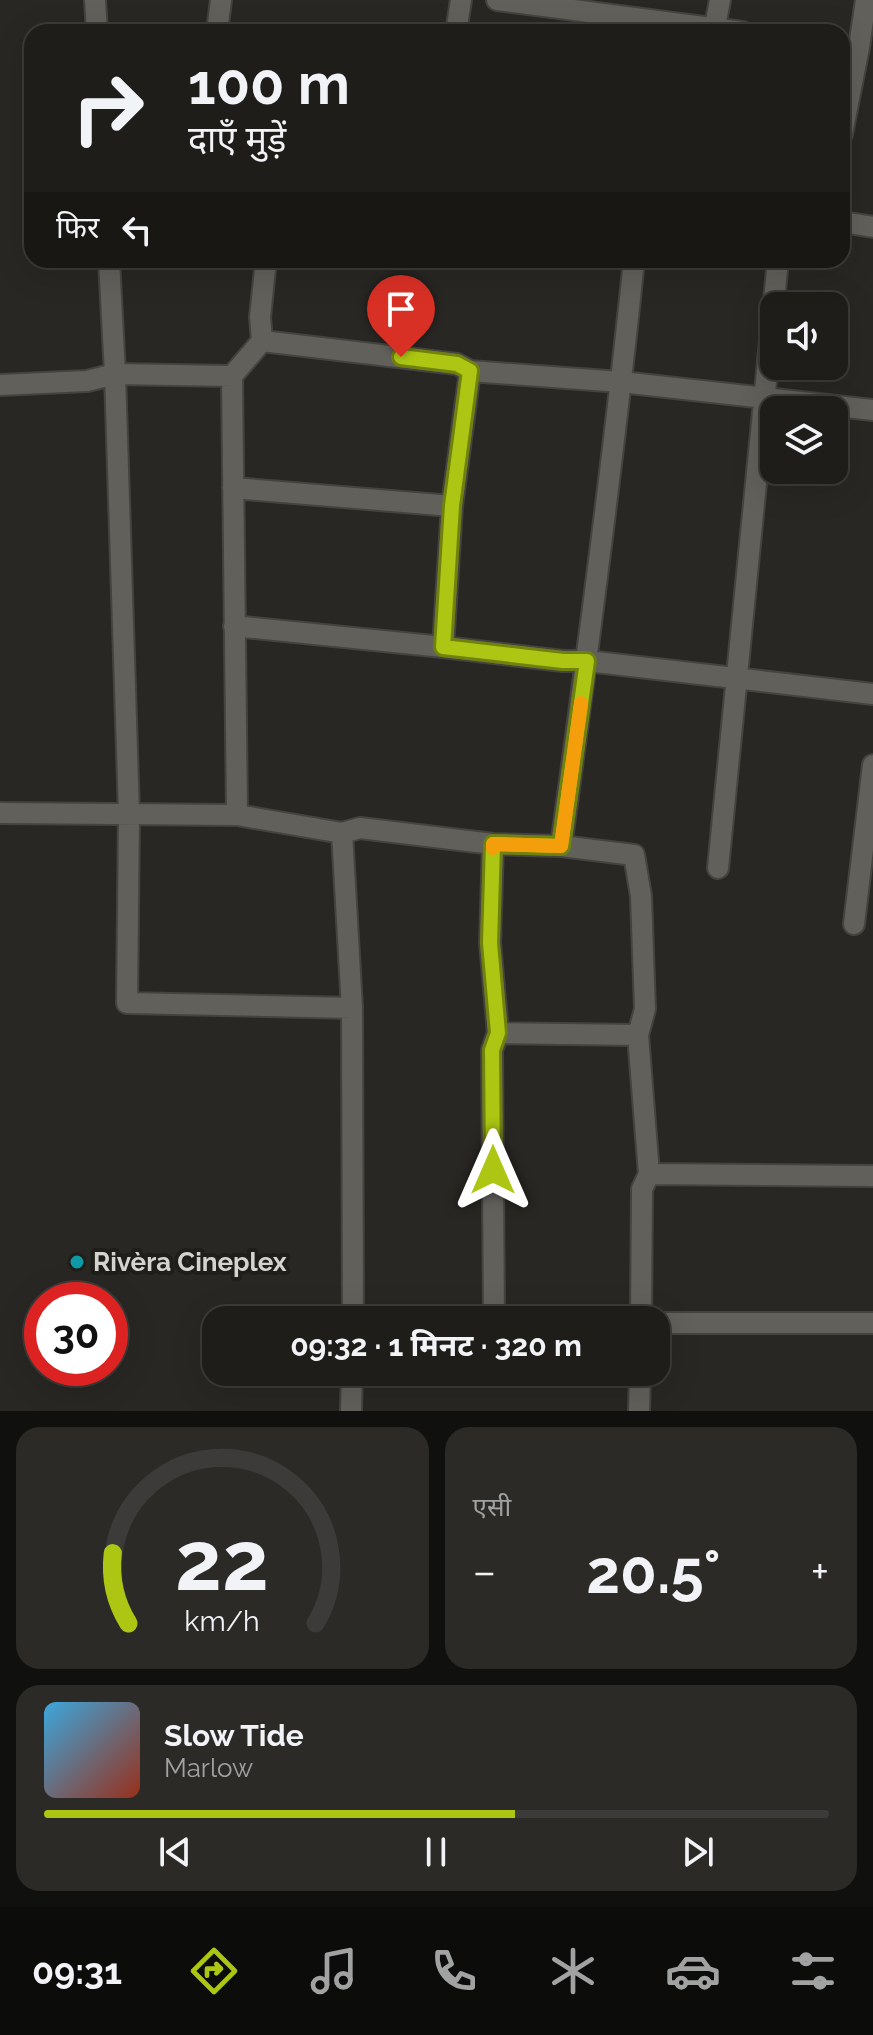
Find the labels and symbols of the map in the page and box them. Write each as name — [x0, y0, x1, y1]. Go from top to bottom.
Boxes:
pin — [367, 275, 435, 357]
position arrow — [451, 1128, 535, 1212]
place label: Rivèra Cineplex — [93, 1247, 287, 1277]
marker: Rivèra Cineplex — [68, 1253, 86, 1271]
speed limit sign: 30 — [24, 1282, 128, 1386]

